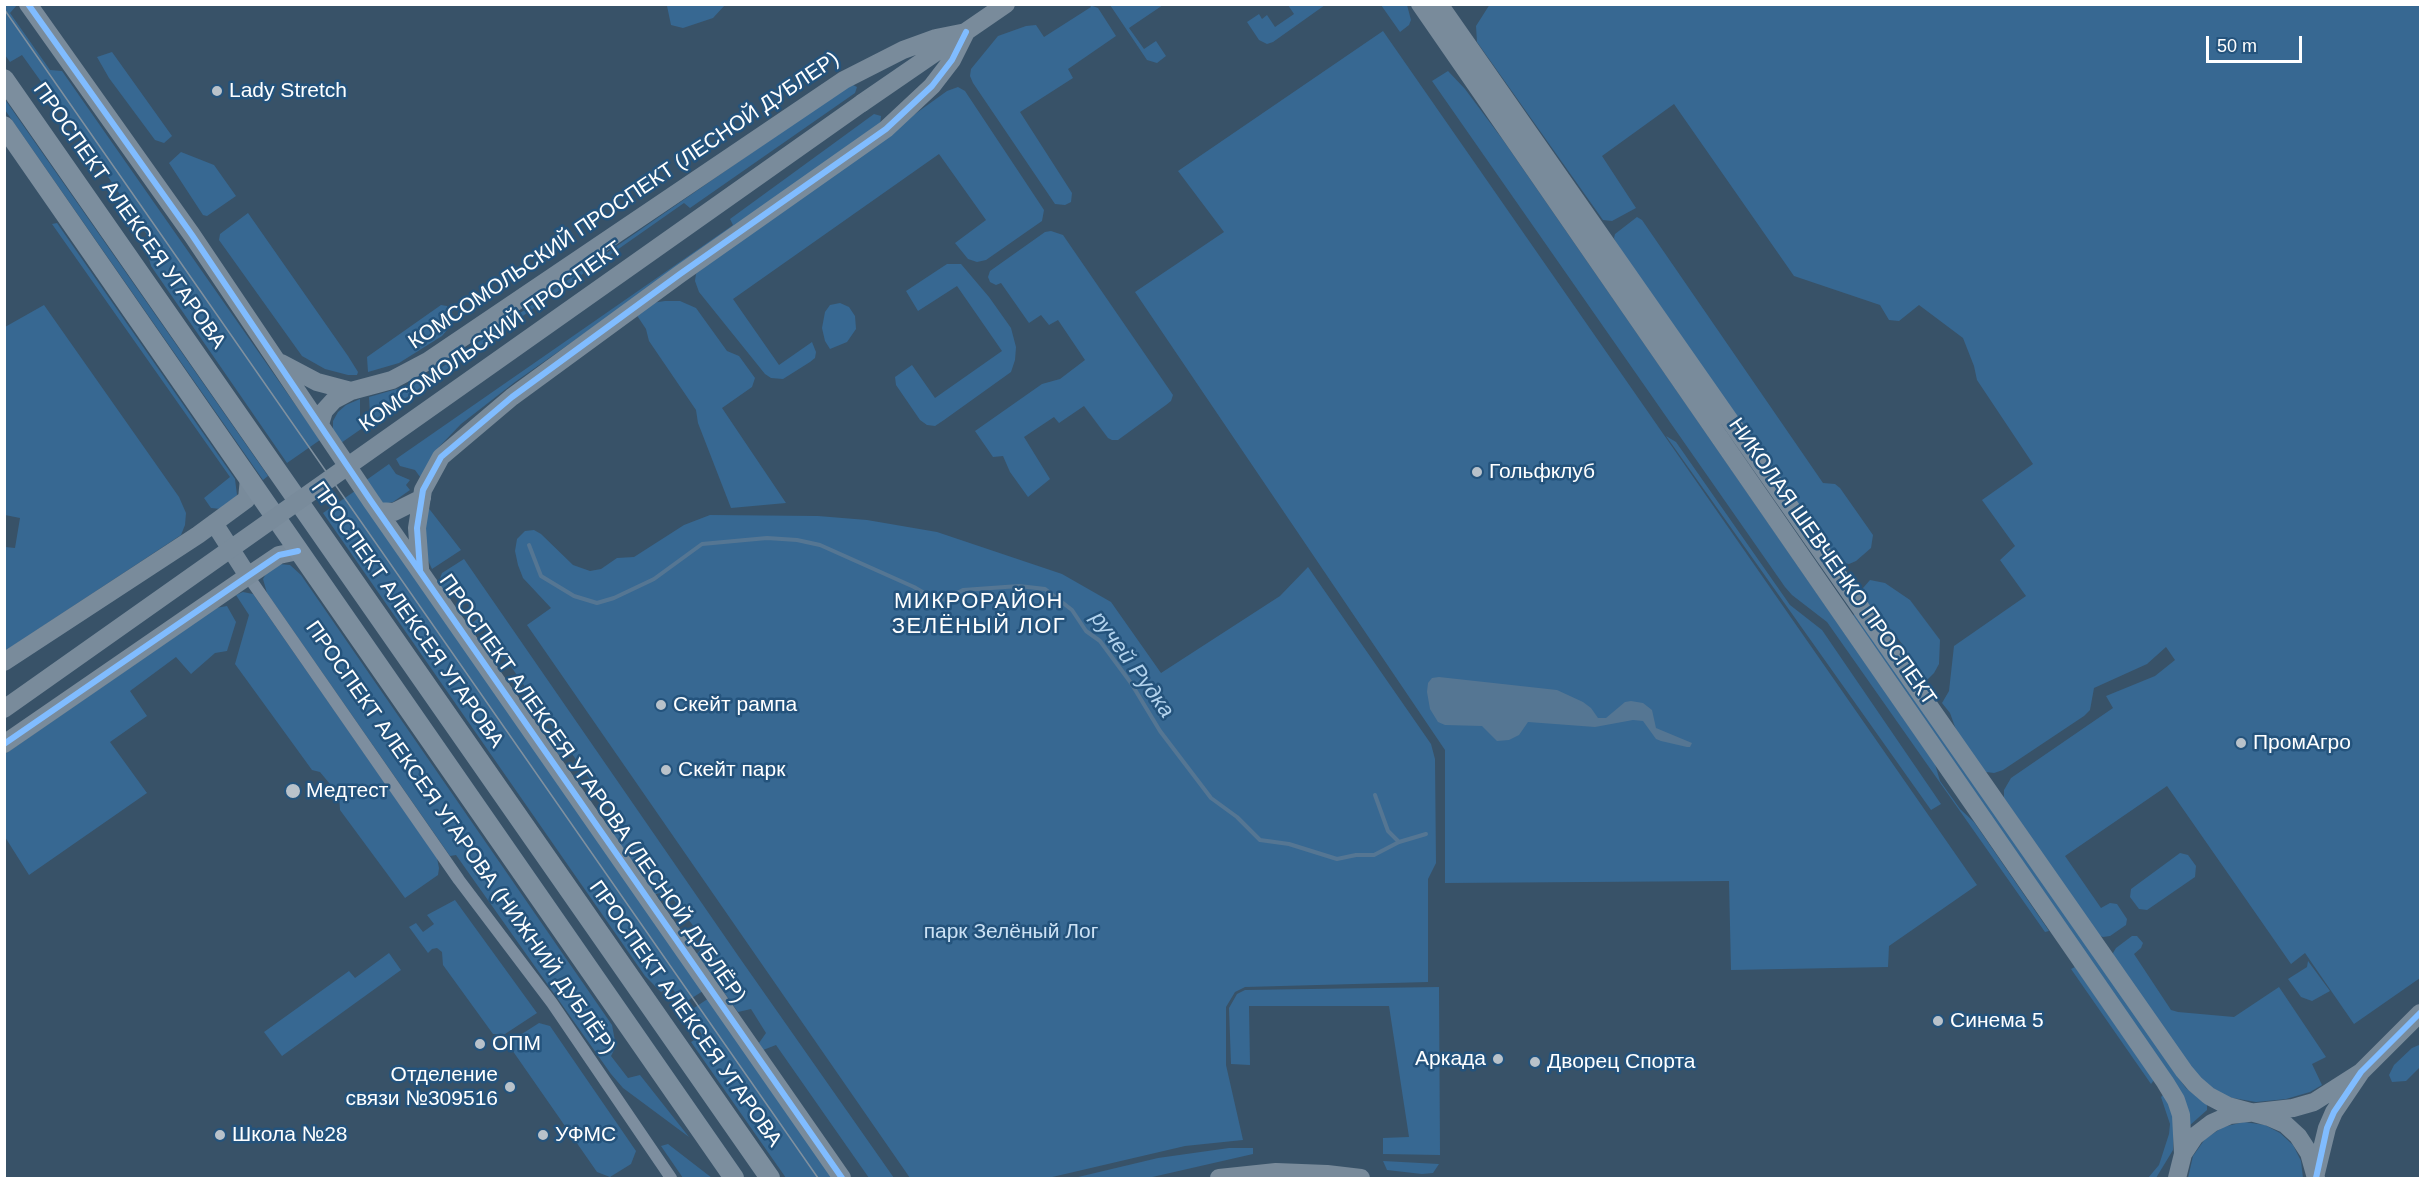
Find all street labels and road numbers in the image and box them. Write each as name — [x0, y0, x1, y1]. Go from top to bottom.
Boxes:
street label: КОМСОМОЛЬСКИЙ ПРОСПЕКТ (ЛЕСНОЙ ДУБЛЕР) — [404, 47, 844, 355]
street label: ПРОСПЕКТ АЛЕКСЕЯ УГАРОВА — [27, 78, 231, 354]
street label: КОМСОМОЛЬСКИЙ ПРОСПЕКТ — [355, 236, 627, 438]
street label: НИКОЛАЯ ШЕВЧЕНКО ПРОСПЕКТ — [1723, 413, 1941, 711]
street label: ПРОСПЕКТ АЛЕКСЕЯ УГАРОВА — [305, 477, 509, 753]
street label: ПРОСПЕКТ АЛЕКСЕЯ УГАРОВА (ЛЕСНОЙ ДУБЛЁР) — [433, 570, 751, 1008]
street label: ПРОСПЕКТ АЛЕКСЕЯ УГАРОВА (НИЖНИЙ ДУБЛЁР) — [300, 617, 620, 1059]
street label: ПРОСПЕКТ АЛЕКСЕЯ УГАРОВА — [583, 876, 787, 1152]

